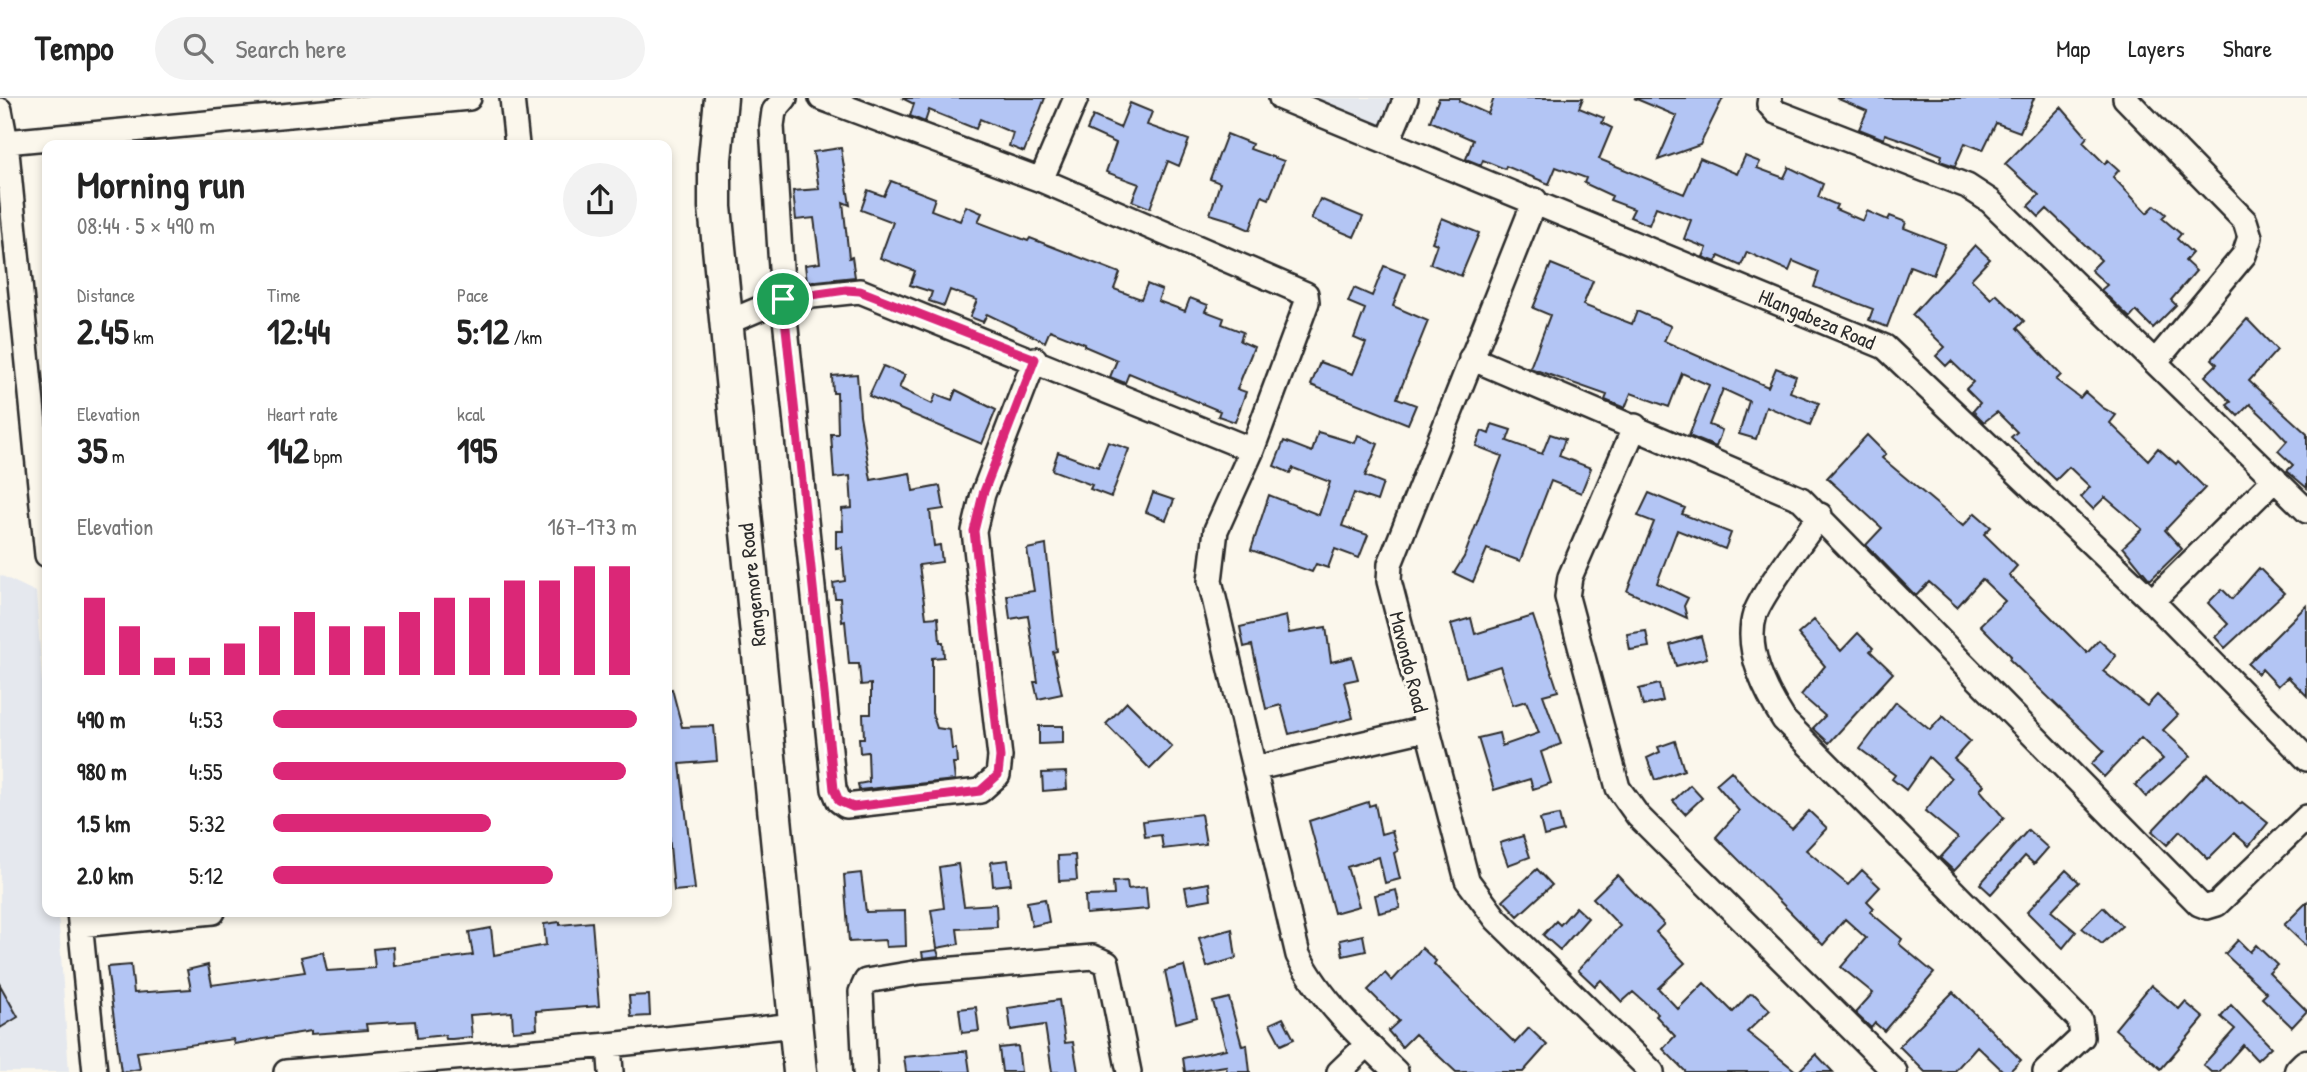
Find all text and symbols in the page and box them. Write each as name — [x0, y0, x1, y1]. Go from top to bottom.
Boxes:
search box — [155, 17, 645, 80]
text: Tempo — [35, 26, 113, 70]
icon: search — [179, 29, 217, 67]
text: Search here — [235, 31, 347, 66]
text: Map — [2056, 32, 2090, 64]
text: Layers — [2128, 32, 2185, 64]
text: Share — [2223, 32, 2272, 64]
text: Morning run — [77, 158, 245, 210]
button: share — [563, 163, 637, 237]
text: 08:44 · 5 × 490 m — [77, 210, 215, 241]
pin — [753, 269, 813, 329]
icon: arrive — [764, 280, 802, 318]
street label: Hlangabeza Road — [1754, 281, 1880, 357]
text: Distance — [77, 282, 135, 308]
text: Time — [267, 282, 301, 308]
text: Pace — [457, 282, 489, 308]
text: 2.45 — [77, 308, 129, 355]
text: 12:44 — [267, 308, 330, 355]
text: 5:12 — [457, 308, 509, 355]
text: km — [129, 324, 154, 350]
text: /km — [509, 324, 542, 350]
text: Elevation — [77, 401, 140, 427]
text: Heart rate — [267, 401, 338, 427]
text: kcal — [457, 401, 485, 427]
text: 35 — [77, 427, 108, 474]
text: 142 — [267, 427, 309, 474]
text: 195 — [457, 427, 497, 474]
text: m — [108, 443, 125, 469]
text: bpm — [309, 443, 342, 469]
text: Elevation — [77, 511, 153, 542]
text: 167–173 m — [547, 511, 637, 542]
street label: Rangemore Road — [731, 522, 773, 648]
street label: Mavondo Road — [1382, 609, 1436, 715]
text: 490 m — [77, 704, 125, 735]
text: 4:53 — [189, 704, 223, 735]
text: 980 m — [77, 756, 127, 787]
text: 4:55 — [189, 756, 222, 787]
text: 1.5 km — [77, 808, 130, 839]
text: 5:32 — [189, 808, 225, 839]
text: 2.0 km — [77, 860, 133, 891]
text: 5:12 — [189, 860, 223, 891]

